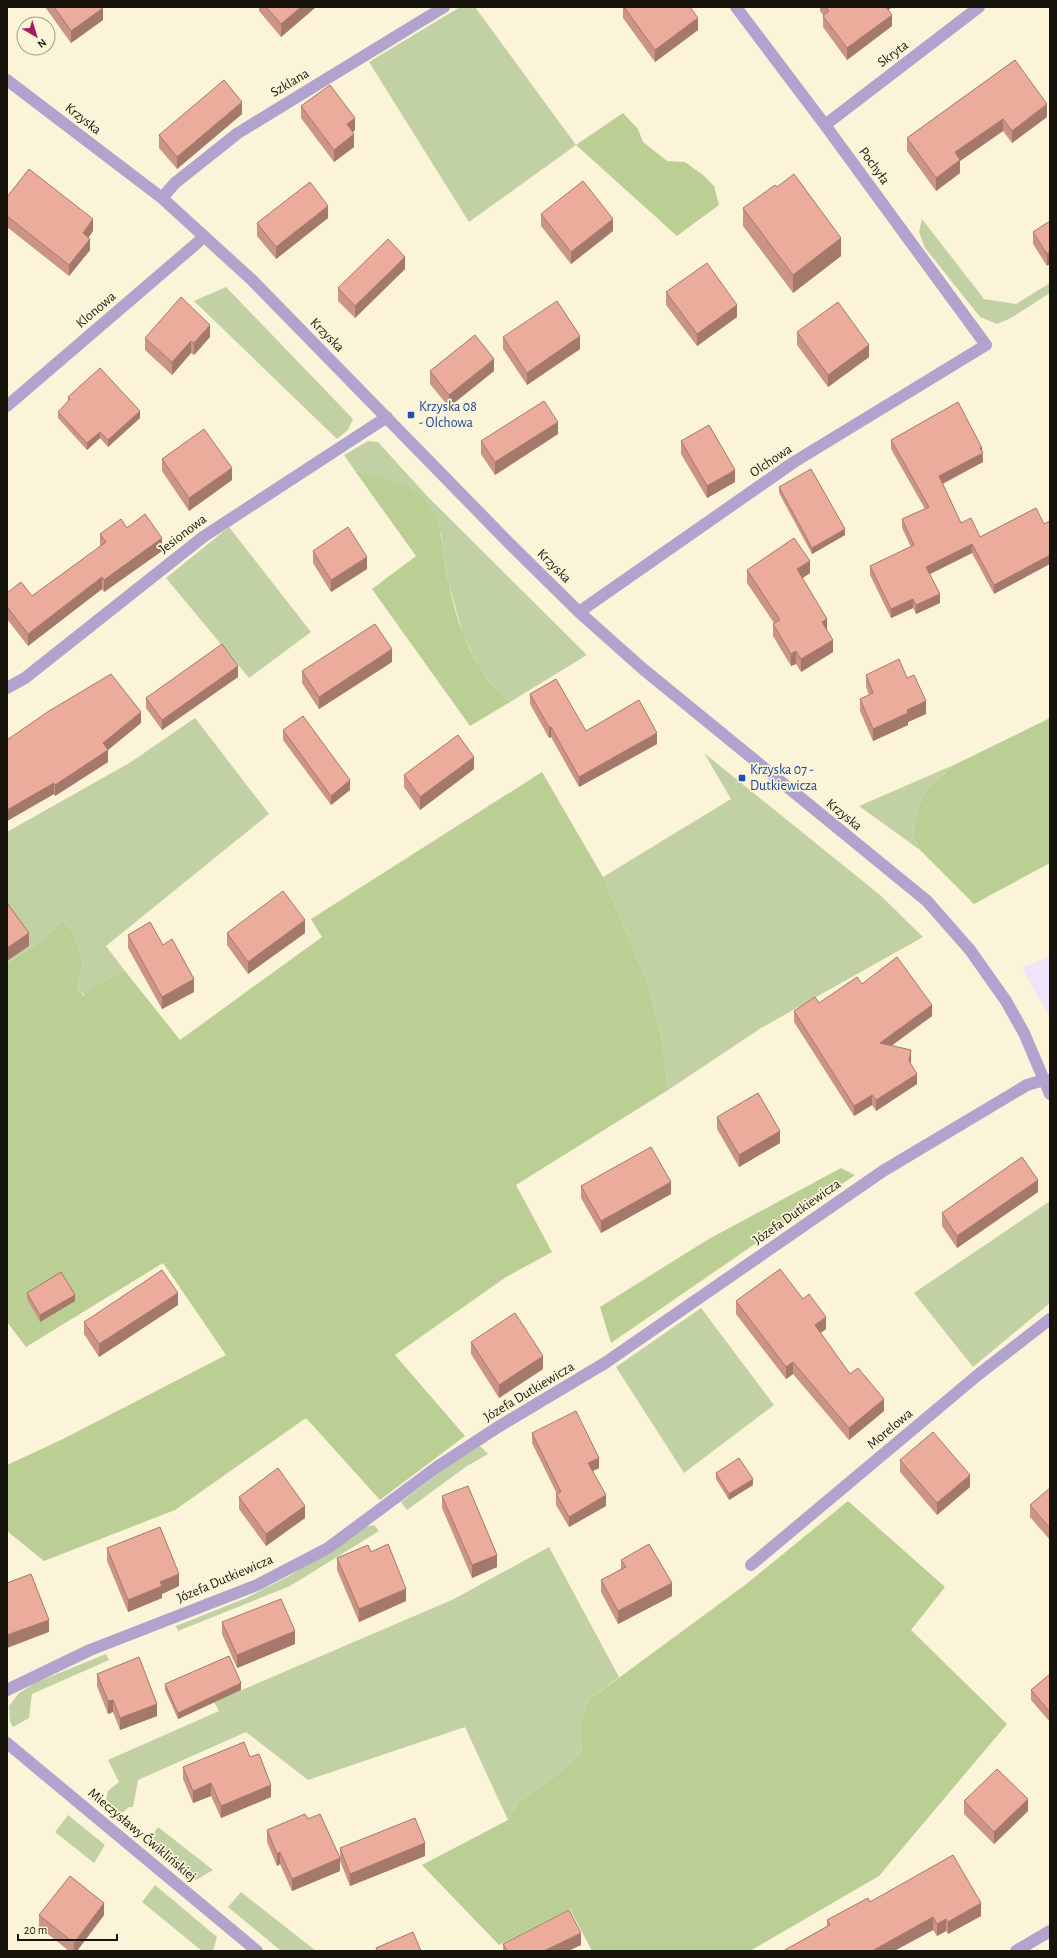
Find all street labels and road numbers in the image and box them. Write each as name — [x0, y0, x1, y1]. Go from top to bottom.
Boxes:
street label: Skryta — [875, 38, 911, 70]
street label: Szklana — [268, 66, 312, 100]
street label: Krzyska — [62, 101, 104, 138]
street label: Pochyła — [856, 145, 892, 188]
street label: Klonowa — [74, 289, 119, 331]
street label: Krzyska — [307, 315, 347, 355]
street label: Olchowa — [747, 442, 795, 480]
street label: Jesionowa — [157, 511, 210, 556]
street label: Krzyska — [534, 546, 574, 586]
street label: Krzyska — [823, 796, 865, 834]
street label: Józefa Dutkiewicza — [751, 1176, 844, 1247]
street label: Józefa Dutkiewicza — [481, 1359, 577, 1425]
street label: Morelowa — [865, 1406, 916, 1452]
street label: Józefa Dutkiewicza — [175, 1552, 276, 1606]
street label: Mieczysławy Ćwiklińskiej — [85, 1784, 201, 1884]

